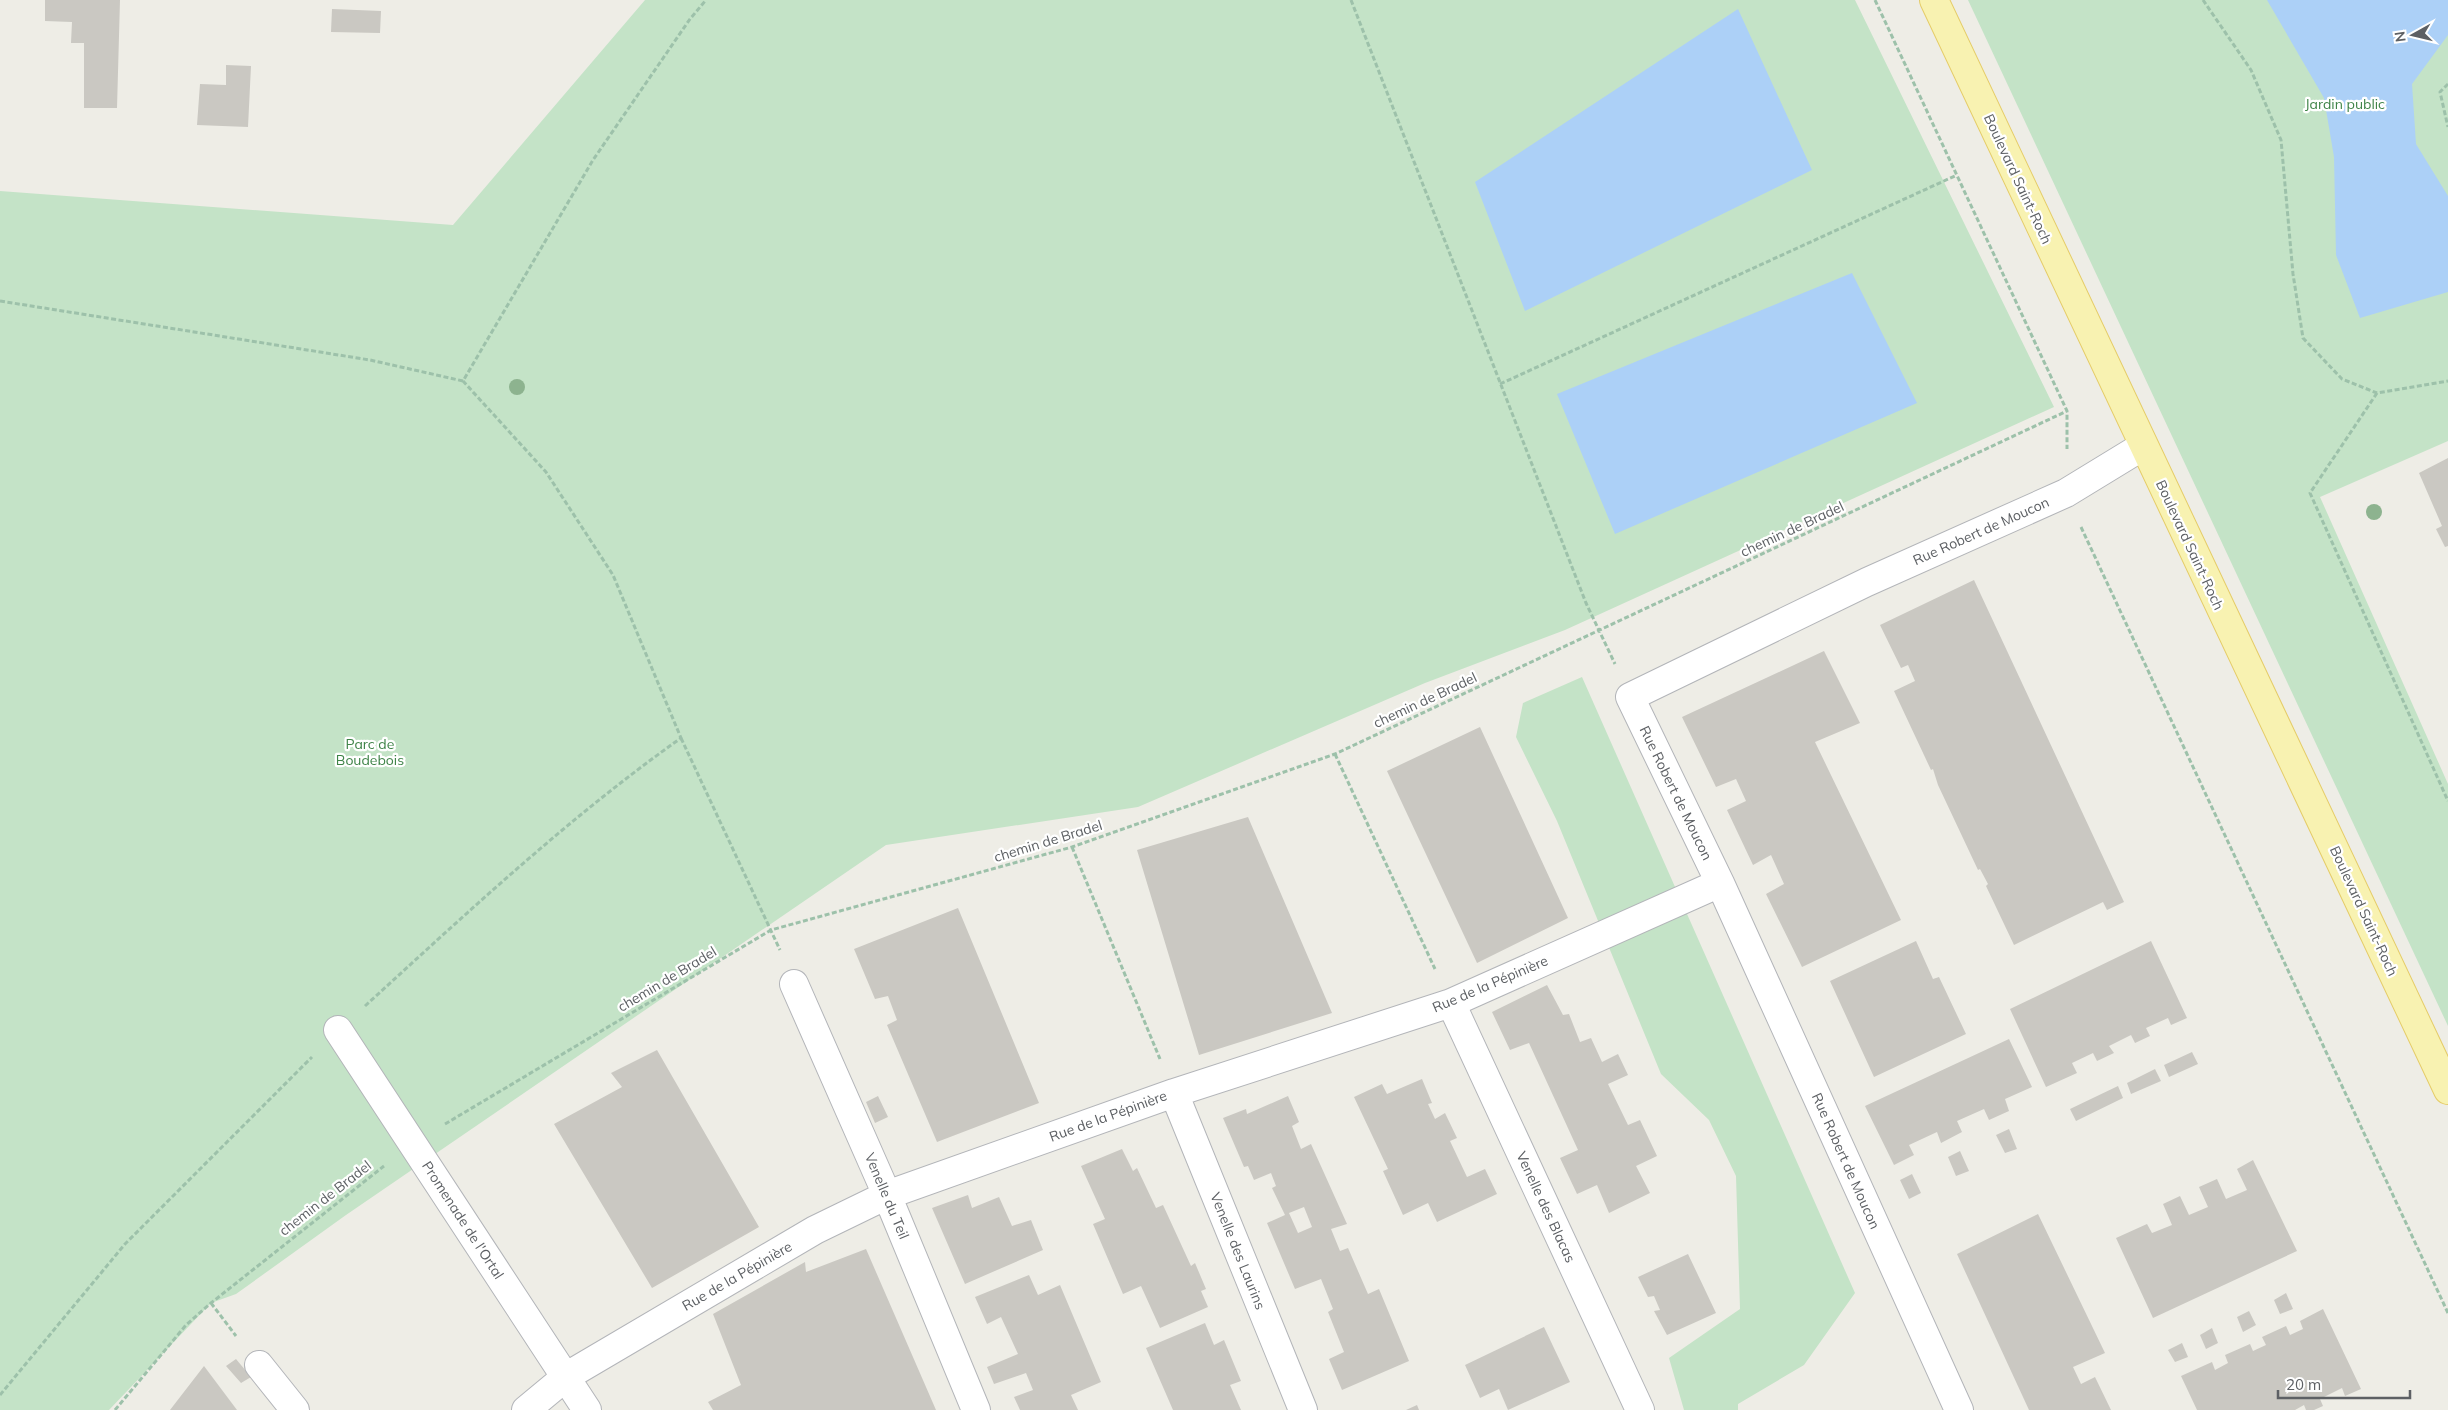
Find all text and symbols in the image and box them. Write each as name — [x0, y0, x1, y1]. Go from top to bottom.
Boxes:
north arrow — [2388, 10, 2438, 60]
text: N — [2390, 30, 2410, 43]
park label: Jardin public — [2305, 95, 2385, 113]
street label: Boulevard Saint-Roch — [1980, 111, 2056, 247]
street label: Boulevard Saint-Roch — [2152, 477, 2228, 613]
street label: Rue Robert de Moucon — [1910, 493, 2052, 569]
street label: chemin de Bradel — [1737, 497, 1847, 561]
street label: chemin de Bradel — [1370, 668, 1480, 732]
street label: Rue Robert de Moucon — [1636, 723, 1716, 863]
park label: Parc de Boudebois — [336, 735, 404, 769]
street label: chemin de Bradel — [992, 816, 1104, 866]
street label: Boulevard Saint-Roch — [2326, 843, 2402, 979]
street label: chemin de Bradel — [614, 942, 720, 1016]
street label: Rue de la Pépinière — [1429, 951, 1551, 1017]
street label: Rue de la Pépinière — [1047, 1086, 1169, 1146]
street label: Rue Robert de Moucon — [1808, 1090, 1884, 1232]
street label: Venelle des Blacas — [1512, 1149, 1580, 1265]
street label: Venelle du Teil — [861, 1150, 913, 1242]
street label: chemin de Bradel — [275, 1156, 375, 1240]
street label: Promenade de l'Ortal — [418, 1158, 508, 1282]
street label: Venelle des Laurins — [1206, 1190, 1270, 1312]
street label: Rue de la Pépinière — [679, 1237, 795, 1315]
scale bar — [2278, 1368, 2410, 1400]
text: 20 m — [2286, 1375, 2321, 1394]

